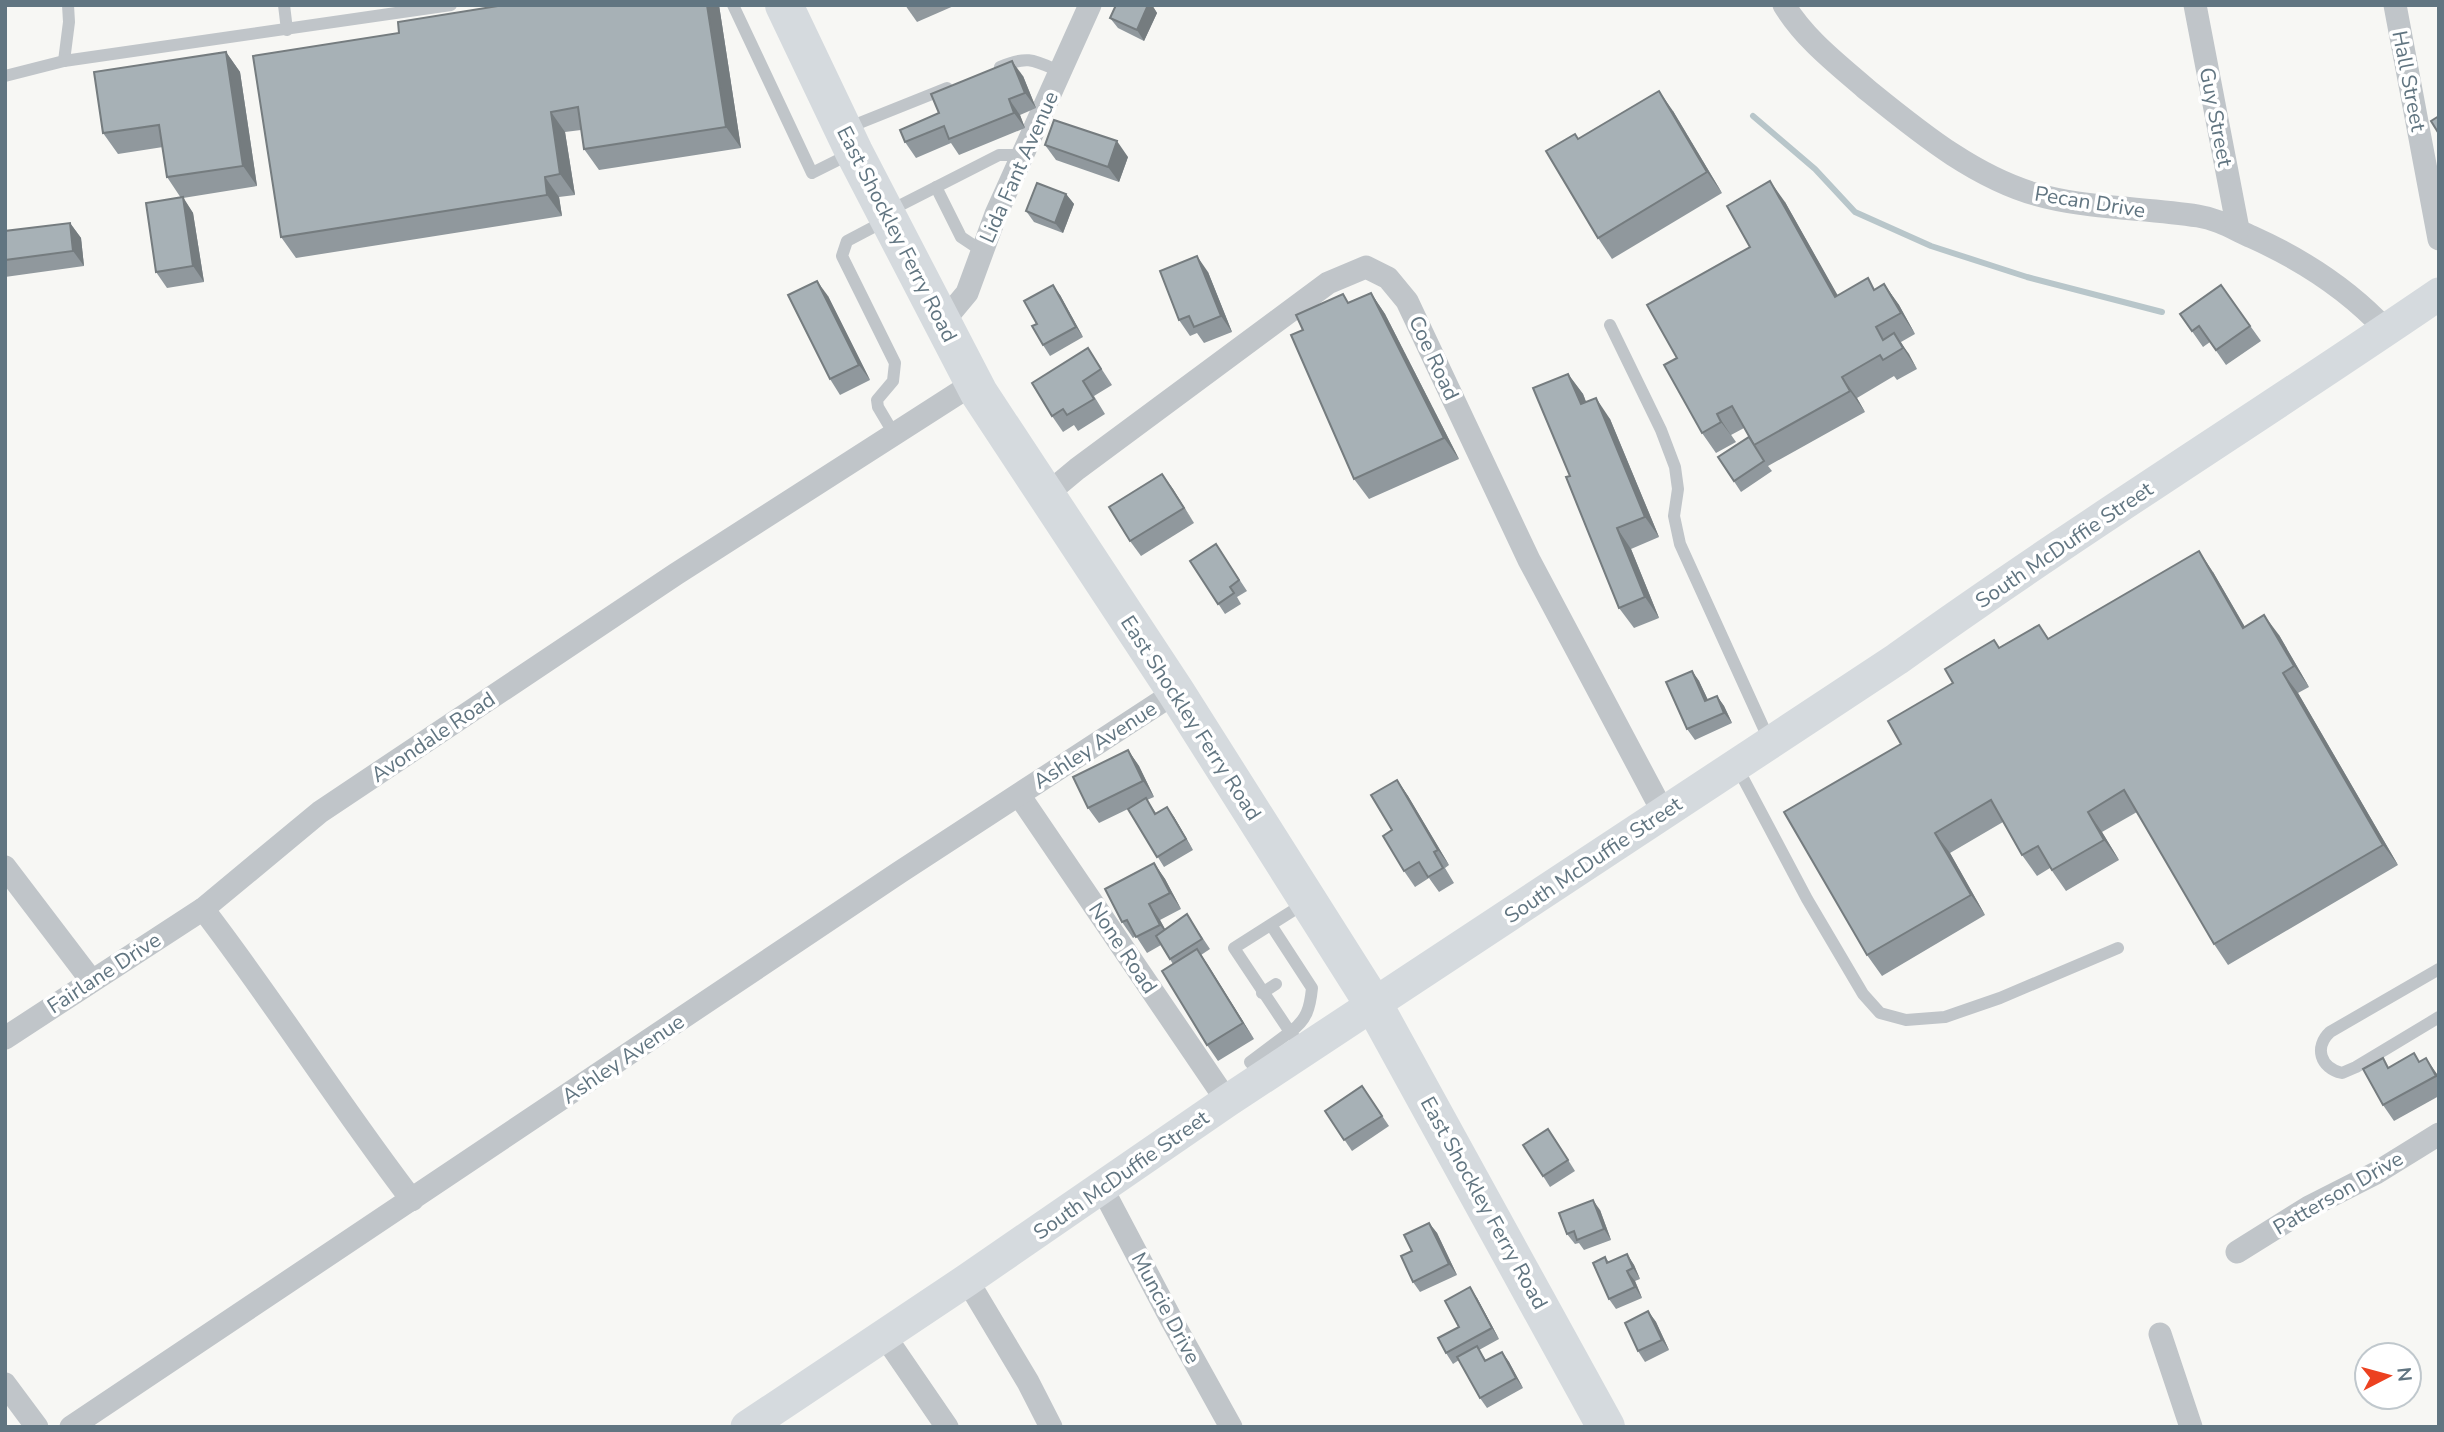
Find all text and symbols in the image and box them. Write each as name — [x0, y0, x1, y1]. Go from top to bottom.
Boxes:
street label: Hall Street — [2386, 28, 2433, 134]
street label: Guy Street — [2193, 65, 2239, 170]
street label: Lida Fant Avenue — [973, 87, 1065, 247]
street label: East Shockley Ferry Road — [830, 121, 964, 347]
street label: Pecan Drive — [2033, 179, 2147, 225]
street label: Coe Road — [1402, 311, 1466, 405]
street label: South McDuffie Street — [1970, 475, 2159, 615]
street label: East Shockley Ferry Road — [1114, 610, 1268, 826]
street label: Avondale Road — [366, 685, 500, 789]
street label: Ashley Avenue — [1028, 695, 1162, 795]
street label: South McDuffie Street — [1499, 790, 1688, 930]
street label: None Road — [1082, 897, 1164, 999]
street label: Fairlane Drive — [42, 926, 166, 1020]
street label: Ashley Avenue — [556, 1008, 690, 1110]
street label: East Shockley Ferry Road — [1414, 1092, 1554, 1314]
street label: South McDuffie Street — [1028, 1103, 1215, 1246]
street label: Patterson Drive — [2268, 1144, 2408, 1242]
street label: Muncie Drive — [1125, 1247, 1207, 1369]
north arrow — [2353, 1341, 2423, 1411]
text: N — [2390, 1366, 2418, 1383]

